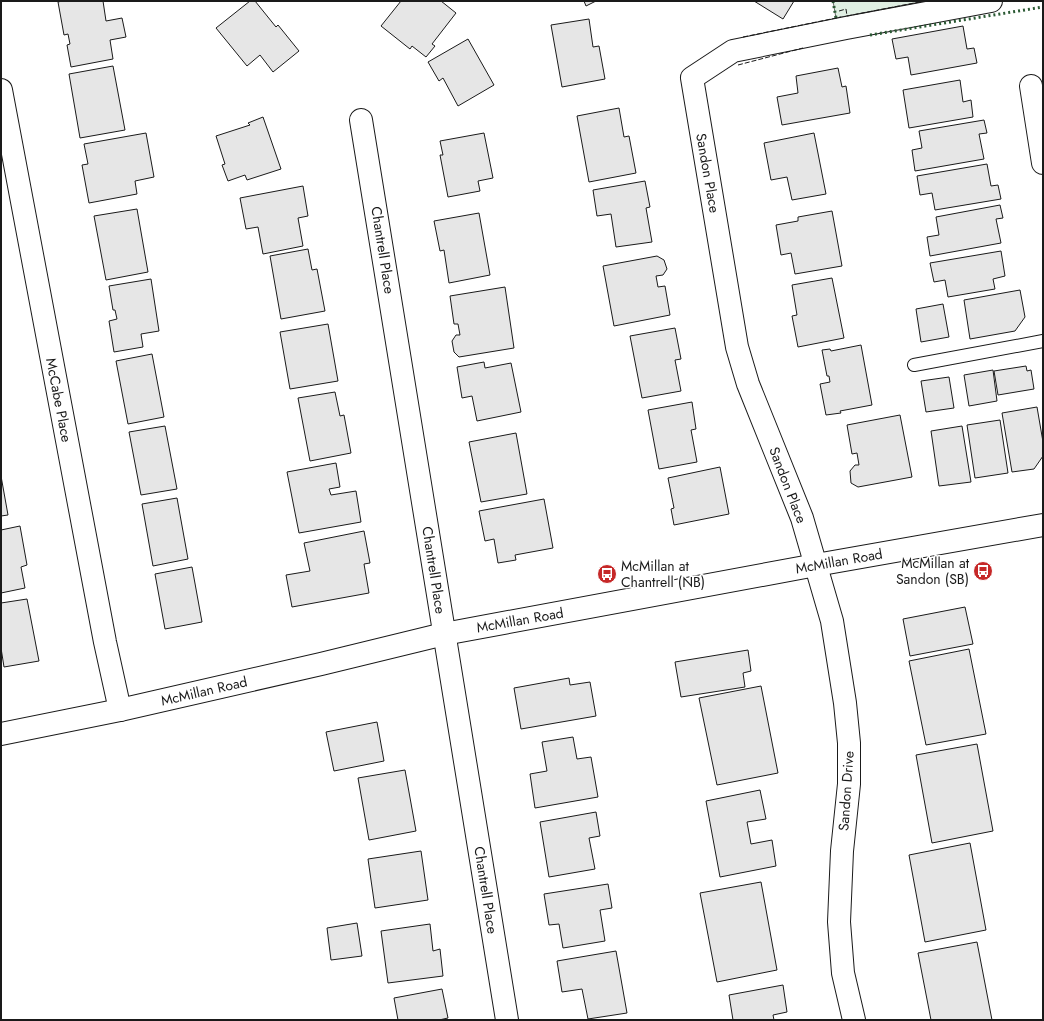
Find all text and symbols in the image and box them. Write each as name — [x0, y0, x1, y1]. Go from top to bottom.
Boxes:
street label: Sandon Place — [691, 132, 725, 214]
street label: Chantrell Place — [366, 205, 400, 295]
street label: McCabe Place — [41, 356, 77, 444]
street label: Sandon Place — [764, 444, 812, 526]
street label: Chantrell Place — [417, 525, 451, 615]
street label: McMillan Road — [794, 544, 884, 578]
place label: McMillan at Sandon (SB) — [896, 553, 970, 589]
place label: McMillan at Chantrell (NB) — [621, 556, 705, 592]
bus stop icon: McMillan at Sandon (SB) — [972, 560, 994, 582]
bus stop icon: McMillan at Chantrell (NB) — [596, 563, 618, 585]
street label: McMillan Road — [475, 603, 565, 637]
street label: McMillan Road — [159, 671, 249, 711]
street label: Sandon Drive — [833, 750, 859, 832]
street label: Chantrell Place — [469, 845, 503, 935]

